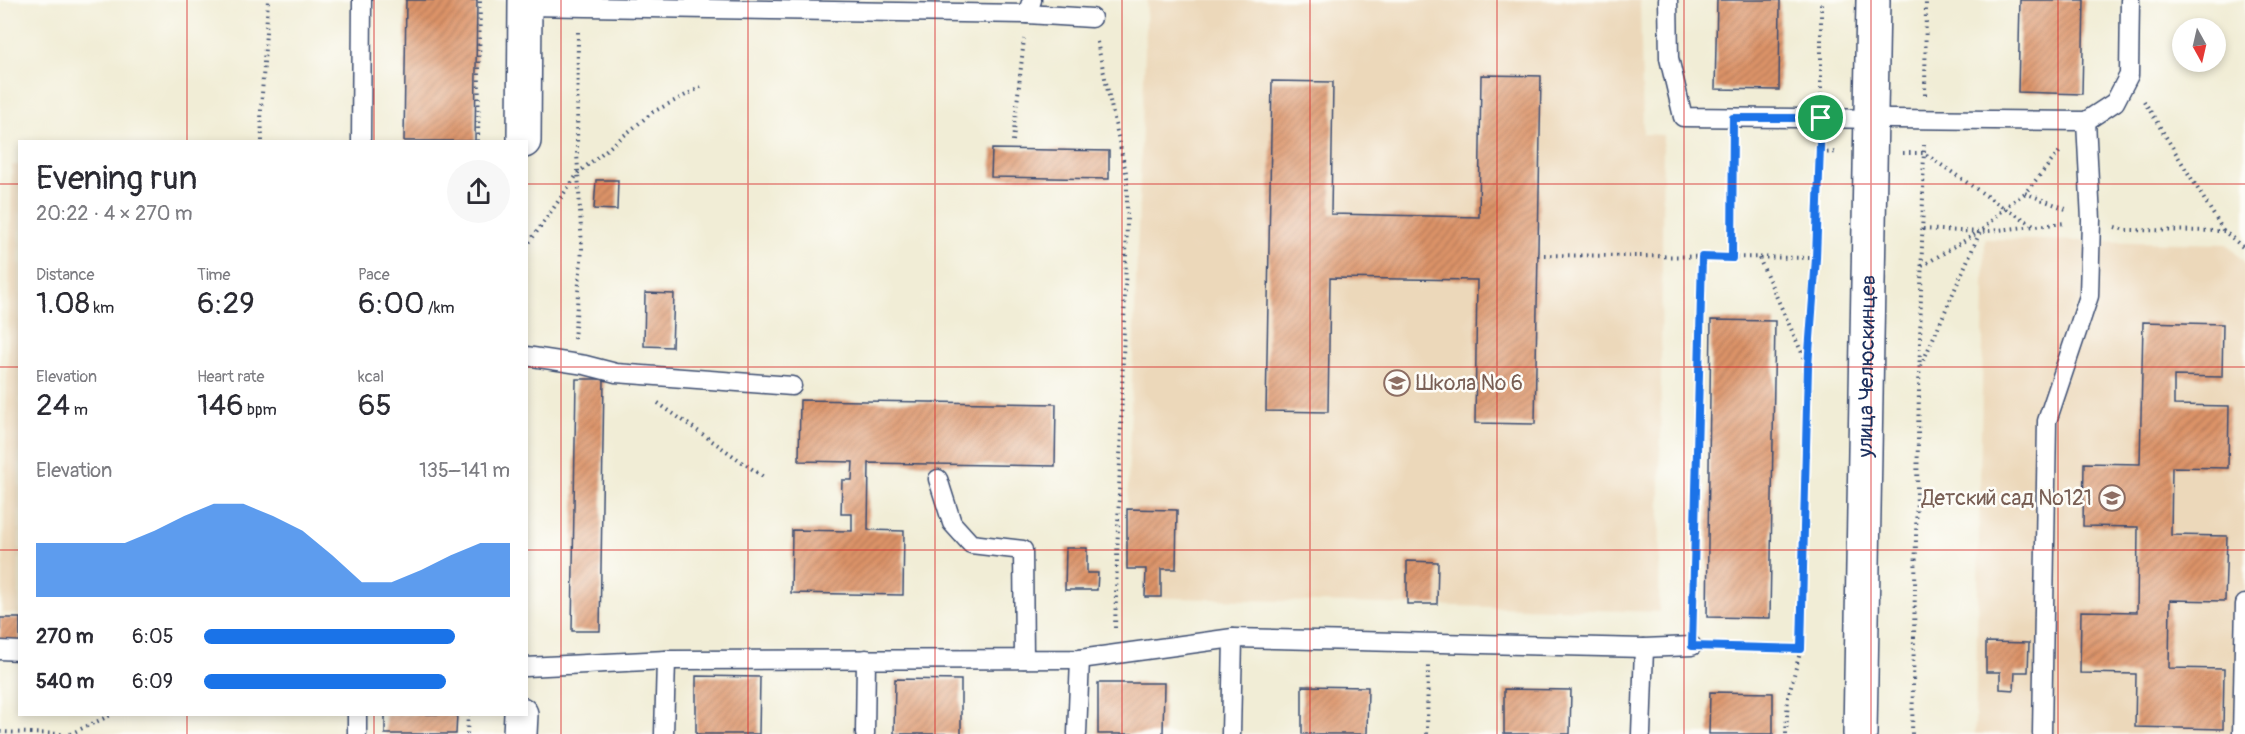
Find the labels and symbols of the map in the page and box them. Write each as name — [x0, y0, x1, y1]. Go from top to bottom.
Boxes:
north arrow — [2172, 18, 2226, 72]
pin — [1795, 92, 1846, 143]
street label: улица Челюскинцев — [1852, 275, 1882, 459]
school or university icon: Школа № 6 — [1382, 368, 1412, 398]
place label: Школа № 6 — [1416, 370, 1523, 397]
school or university icon: Детский сад №121 — [2097, 483, 2127, 513]
place label: Детский сад №121 — [1921, 485, 2092, 512]

